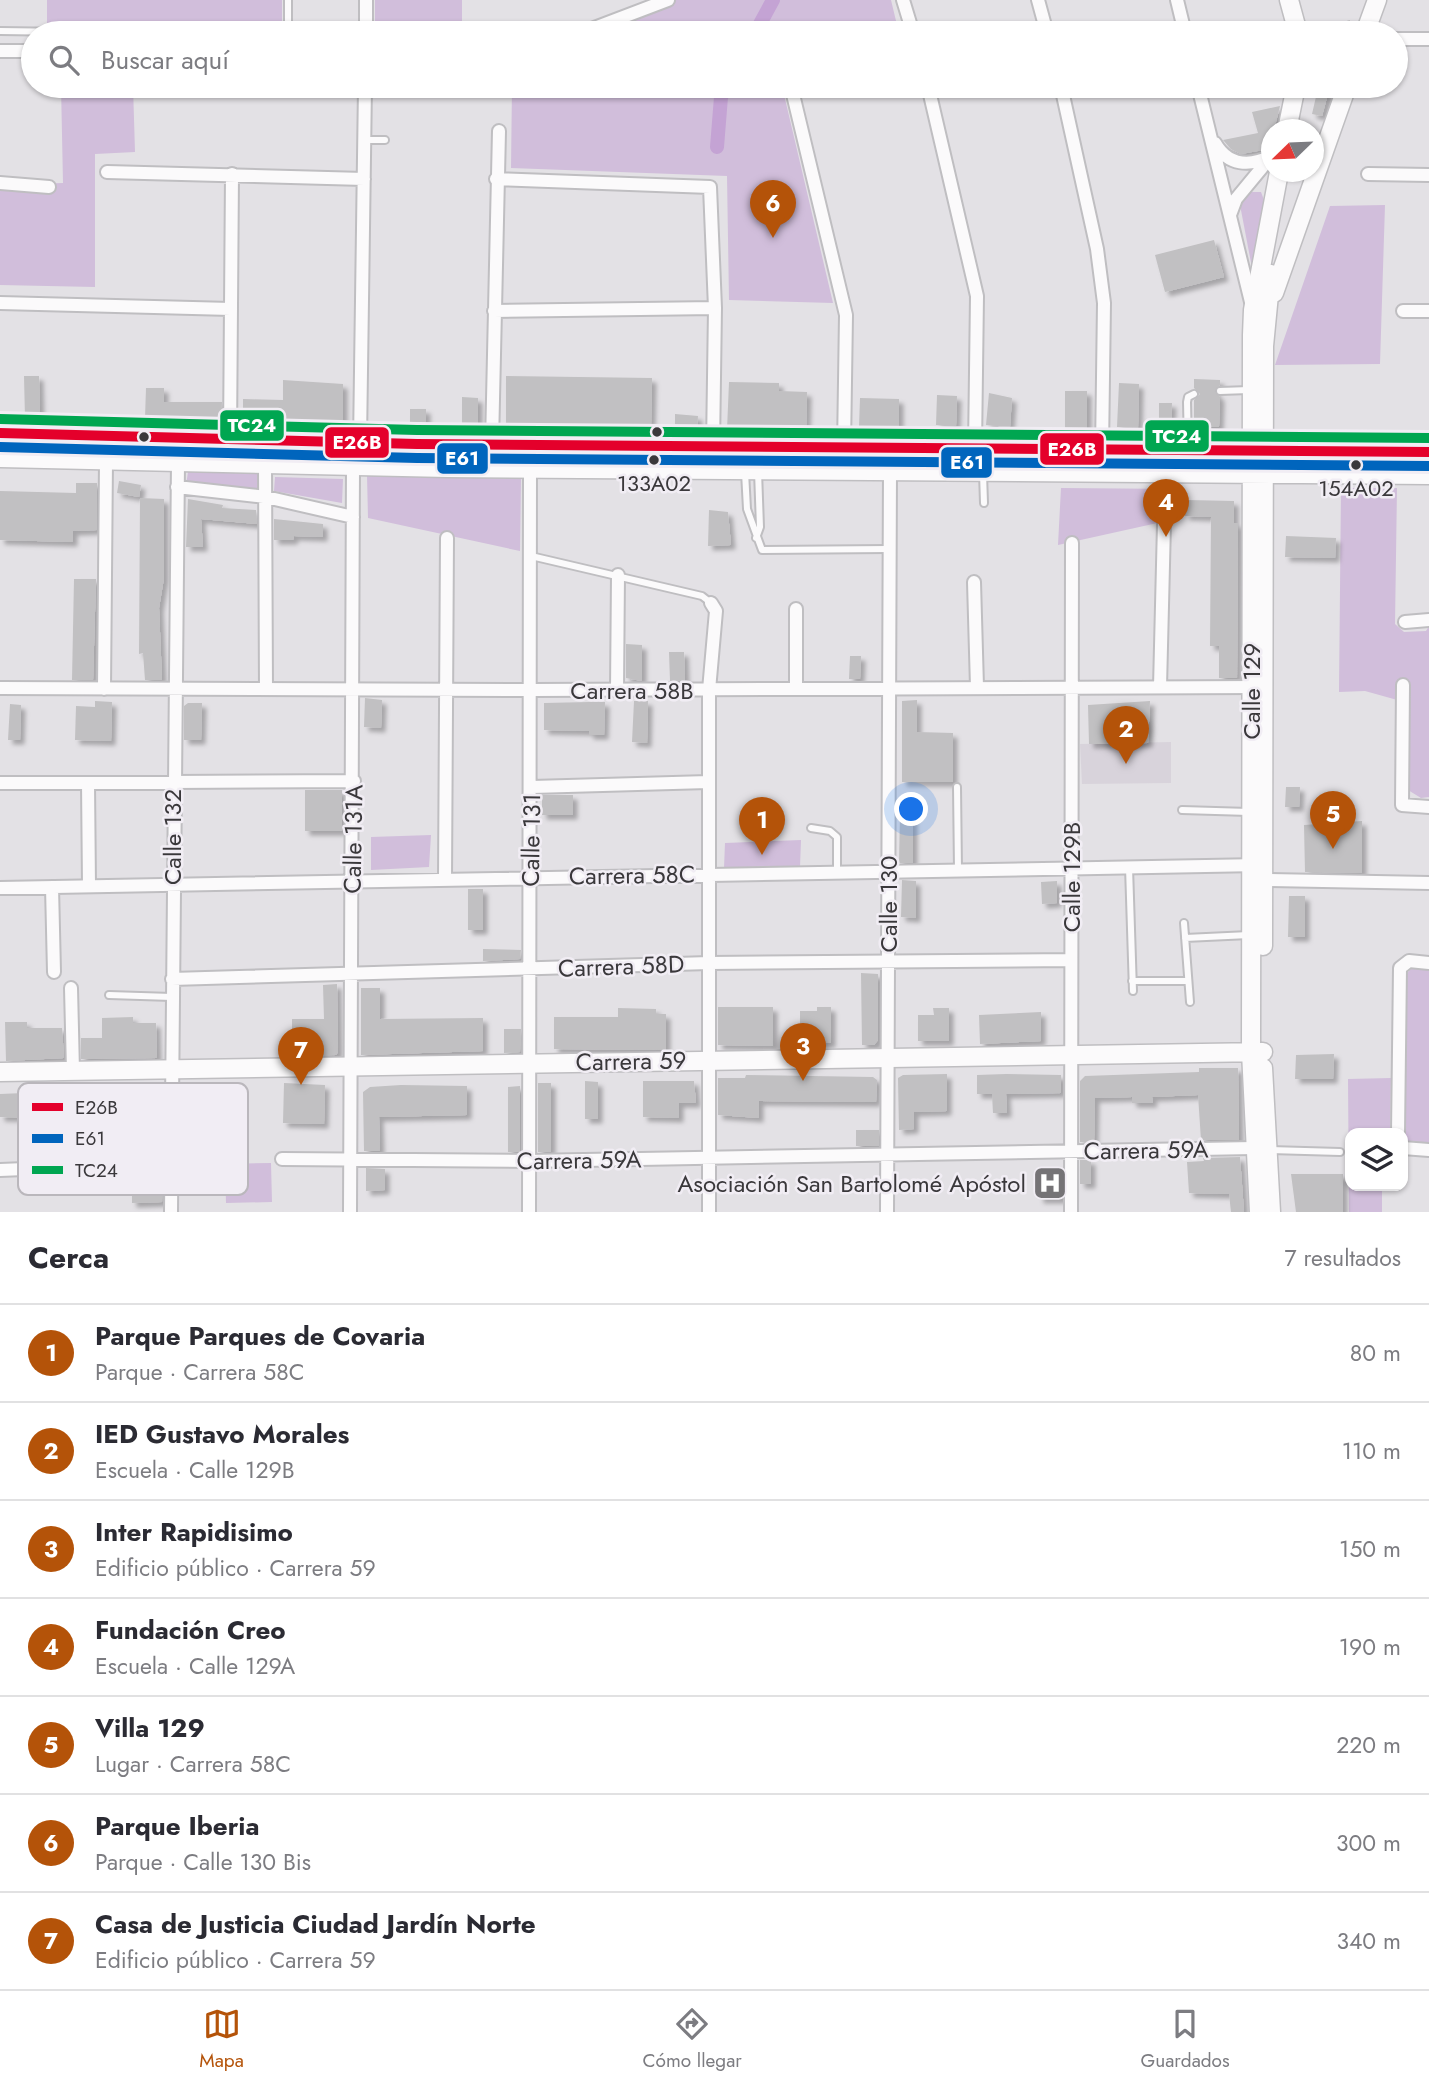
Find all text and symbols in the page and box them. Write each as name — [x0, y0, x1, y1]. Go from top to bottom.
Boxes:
search box — [21, 21, 1408, 98]
icon: search — [45, 41, 83, 79]
text: Buscar aquí — [101, 41, 229, 79]
north arrow — [1261, 119, 1324, 182]
pin: 6 — [750, 180, 796, 238]
line badge: TC24 — [219, 409, 285, 442]
text: TC24 — [228, 412, 276, 439]
line badge: TC24 — [1144, 419, 1210, 453]
text: TC24 — [1153, 423, 1201, 450]
unlabelled marker — [650, 425, 664, 439]
line badge: E26B — [324, 426, 390, 459]
text: E26B — [332, 429, 382, 456]
unlabelled marker — [137, 430, 151, 444]
line badge: E26B — [1039, 432, 1105, 466]
text: E26B — [1047, 436, 1097, 463]
line badge: E61 — [436, 442, 489, 475]
text: E61 — [445, 445, 479, 472]
line badge: E61 — [940, 446, 993, 479]
text: E61 — [950, 449, 984, 476]
marker: 133A02 — [647, 453, 661, 467]
marker: 154A02 — [1349, 458, 1363, 472]
place label: 133A02 — [617, 467, 691, 499]
place label: 154A02 — [1318, 472, 1394, 504]
pin: 4 — [1143, 479, 1189, 537]
street label: Calle 129 — [1234, 643, 1269, 739]
street label: Carrera 58B — [570, 673, 694, 708]
pin: 2 — [1103, 706, 1149, 764]
street label: Calle 131A — [335, 784, 371, 894]
street label: Calle 132 — [155, 789, 190, 885]
pin: 5 — [1310, 791, 1356, 849]
your location — [894, 792, 928, 826]
street label: Calle 131 — [513, 793, 549, 887]
pin: 1 — [739, 797, 785, 855]
street label: Calle 129B — [1054, 822, 1089, 932]
street label: Carrera 58C — [568, 856, 696, 894]
street label: Calle 130 — [871, 856, 906, 952]
street label: Carrera 58D — [557, 946, 685, 986]
pin: 3 — [780, 1023, 826, 1081]
pin: 7 — [278, 1027, 324, 1085]
street label: Carrera 59 — [575, 1043, 687, 1079]
legend — [18, 1083, 248, 1195]
text: E26B — [75, 1094, 118, 1121]
text: E61 — [75, 1125, 105, 1152]
map controls — [1345, 1128, 1408, 1191]
button: layers — [1345, 1128, 1408, 1191]
street label: Carrera 59A — [1083, 1131, 1209, 1169]
street label: Carrera 59A — [516, 1141, 642, 1179]
text: TC24 — [75, 1157, 118, 1184]
hospital icon: Asociación San Bartolomé Apóstol — [1031, 1164, 1069, 1202]
place label: Asociación San Bartolomé Apóstol — [677, 1166, 1026, 1201]
text: Cerca — [28, 1236, 109, 1279]
text: 7 resultados — [1284, 1241, 1401, 1275]
text: Parque Parques de Covaria — [95, 1317, 425, 1355]
text: 1 — [45, 1336, 57, 1370]
text: 80 m — [1350, 1336, 1401, 1370]
text: Parque · Carrera 58C — [95, 1355, 304, 1389]
text: IED Gustavo Morales — [95, 1415, 349, 1453]
text: 2 — [43, 1434, 59, 1468]
text: 110 m — [1342, 1434, 1401, 1468]
text: Escuela · Calle 129B — [95, 1453, 295, 1487]
text: Inter Rapidisimo — [95, 1513, 293, 1551]
text: 3 — [44, 1532, 58, 1566]
text: 150 m — [1339, 1532, 1401, 1566]
text: Edificio público · Carrera 59 — [95, 1551, 376, 1585]
text: Fundación Creo — [95, 1611, 286, 1649]
text: 4 — [43, 1630, 59, 1664]
text: 190 m — [1339, 1630, 1401, 1664]
text: Escuela · Calle 129A — [95, 1649, 295, 1683]
text: Villa 129 — [95, 1709, 205, 1747]
text: 5 — [44, 1728, 58, 1762]
text: 220 m — [1336, 1728, 1401, 1762]
text: Lugar · Carrera 58C — [95, 1747, 291, 1781]
text: Parque Iberia — [95, 1807, 260, 1845]
text: 6 — [43, 1826, 59, 1860]
text: 300 m — [1336, 1826, 1401, 1860]
text: Parque · Calle 130 Bis — [95, 1845, 311, 1879]
text: Casa de Justicia Ciudad Jardín Norte — [95, 1905, 536, 1943]
text: 7 — [44, 1924, 58, 1958]
text: 340 m — [1336, 1924, 1401, 1958]
text: Edificio público · Carrera 59 — [95, 1943, 376, 1977]
tab: Mapa — [199, 2005, 244, 2074]
tab: Cómo llegar — [643, 2005, 742, 2074]
tab: Guardados — [1140, 2005, 1230, 2074]

